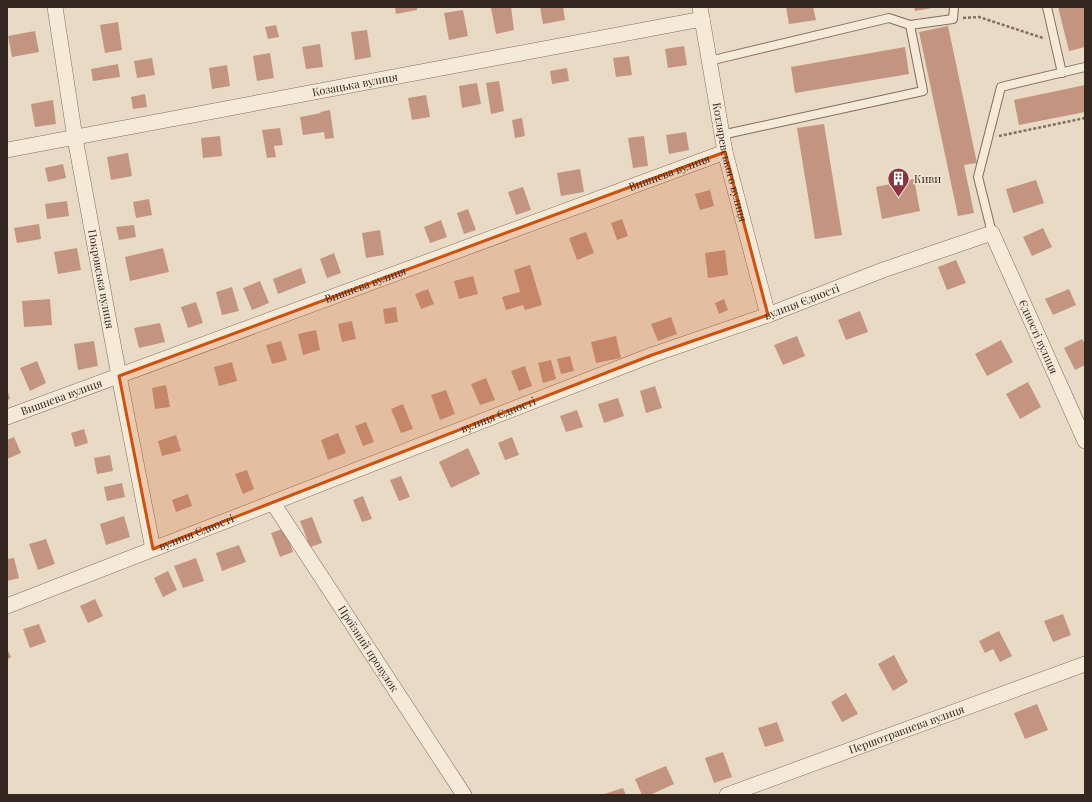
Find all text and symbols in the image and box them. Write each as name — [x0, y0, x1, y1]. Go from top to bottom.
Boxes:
street label: Козацька вулиця — [311, 69, 399, 99]
street label: Котляревського вулиця — [710, 101, 751, 223]
street label: Вишнева вулиця — [626, 150, 712, 194]
building icon: Киви — [885, 166, 911, 199]
place label: Киви — [914, 171, 941, 186]
street label: Покровська вулиця — [85, 228, 118, 330]
street label: Вишнева вулиця — [322, 262, 408, 306]
street label: вулиця Єдності — [762, 280, 841, 323]
street label: Єдності вулиця — [1016, 297, 1062, 376]
street label: Вишнева вулиця — [18, 375, 104, 418]
street label: вулиця Єдності — [458, 393, 538, 436]
street label: вулиця Єдності — [156, 511, 236, 553]
street label: Проїзний провулок — [335, 602, 403, 695]
street label: Першотравнева вулиця — [846, 701, 966, 757]

